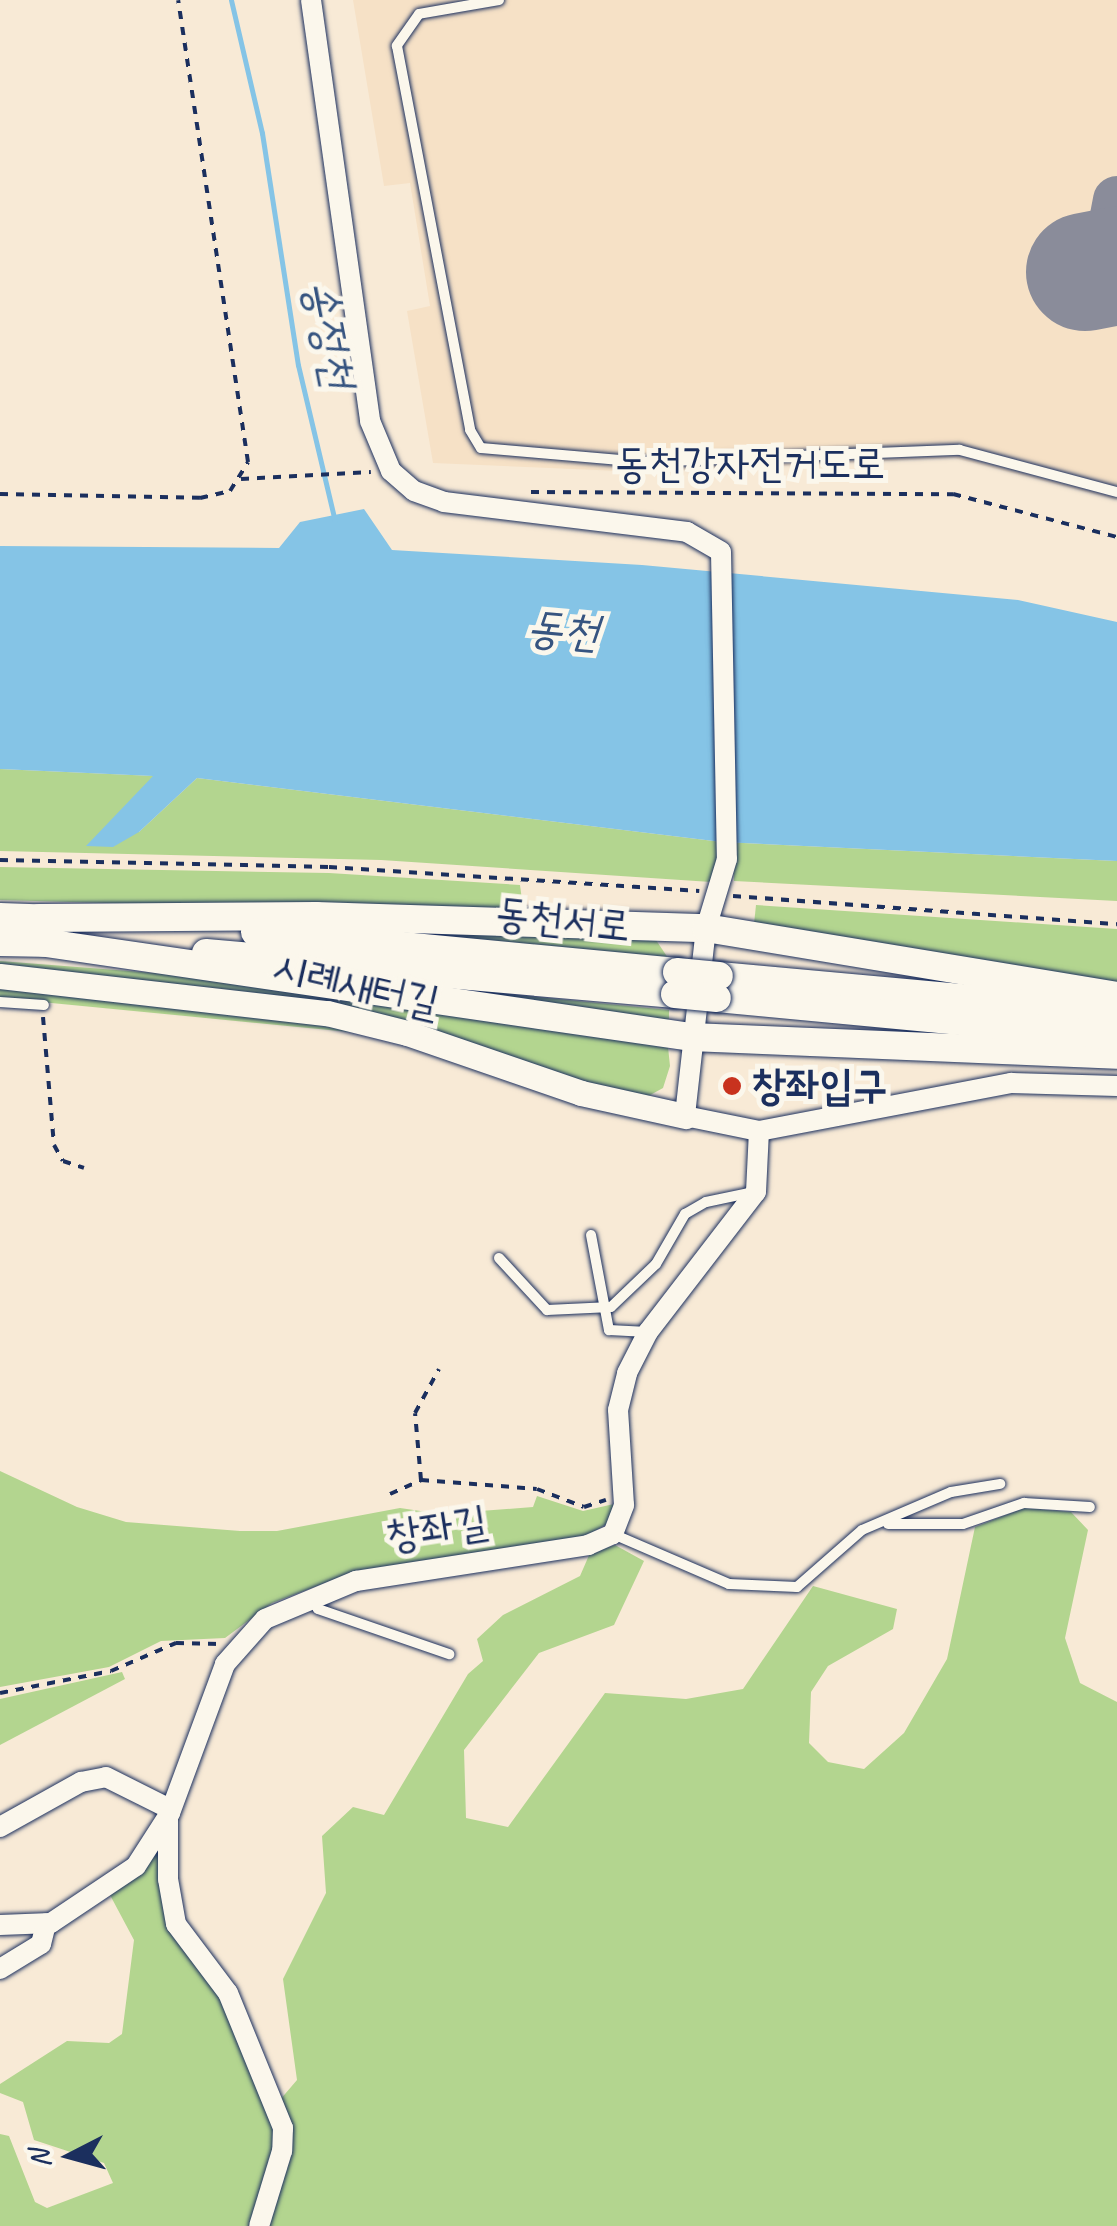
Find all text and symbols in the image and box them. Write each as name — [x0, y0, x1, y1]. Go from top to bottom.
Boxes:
water label: 송정천 — [292, 276, 366, 392]
street label: 동천강자전거도로 — [615, 439, 885, 489]
water label: 동천 — [525, 600, 601, 660]
street label: 동천서로 — [493, 888, 633, 952]
street label: 시례새터길 — [268, 941, 444, 1029]
place label: 창좌입구 — [752, 1061, 887, 1111]
marker: 창좌입구 — [721, 1075, 743, 1097]
street label: 창좌길 — [383, 1496, 491, 1562]
north arrow — [20, 2106, 120, 2206]
text: N — [21, 2149, 58, 2170]

